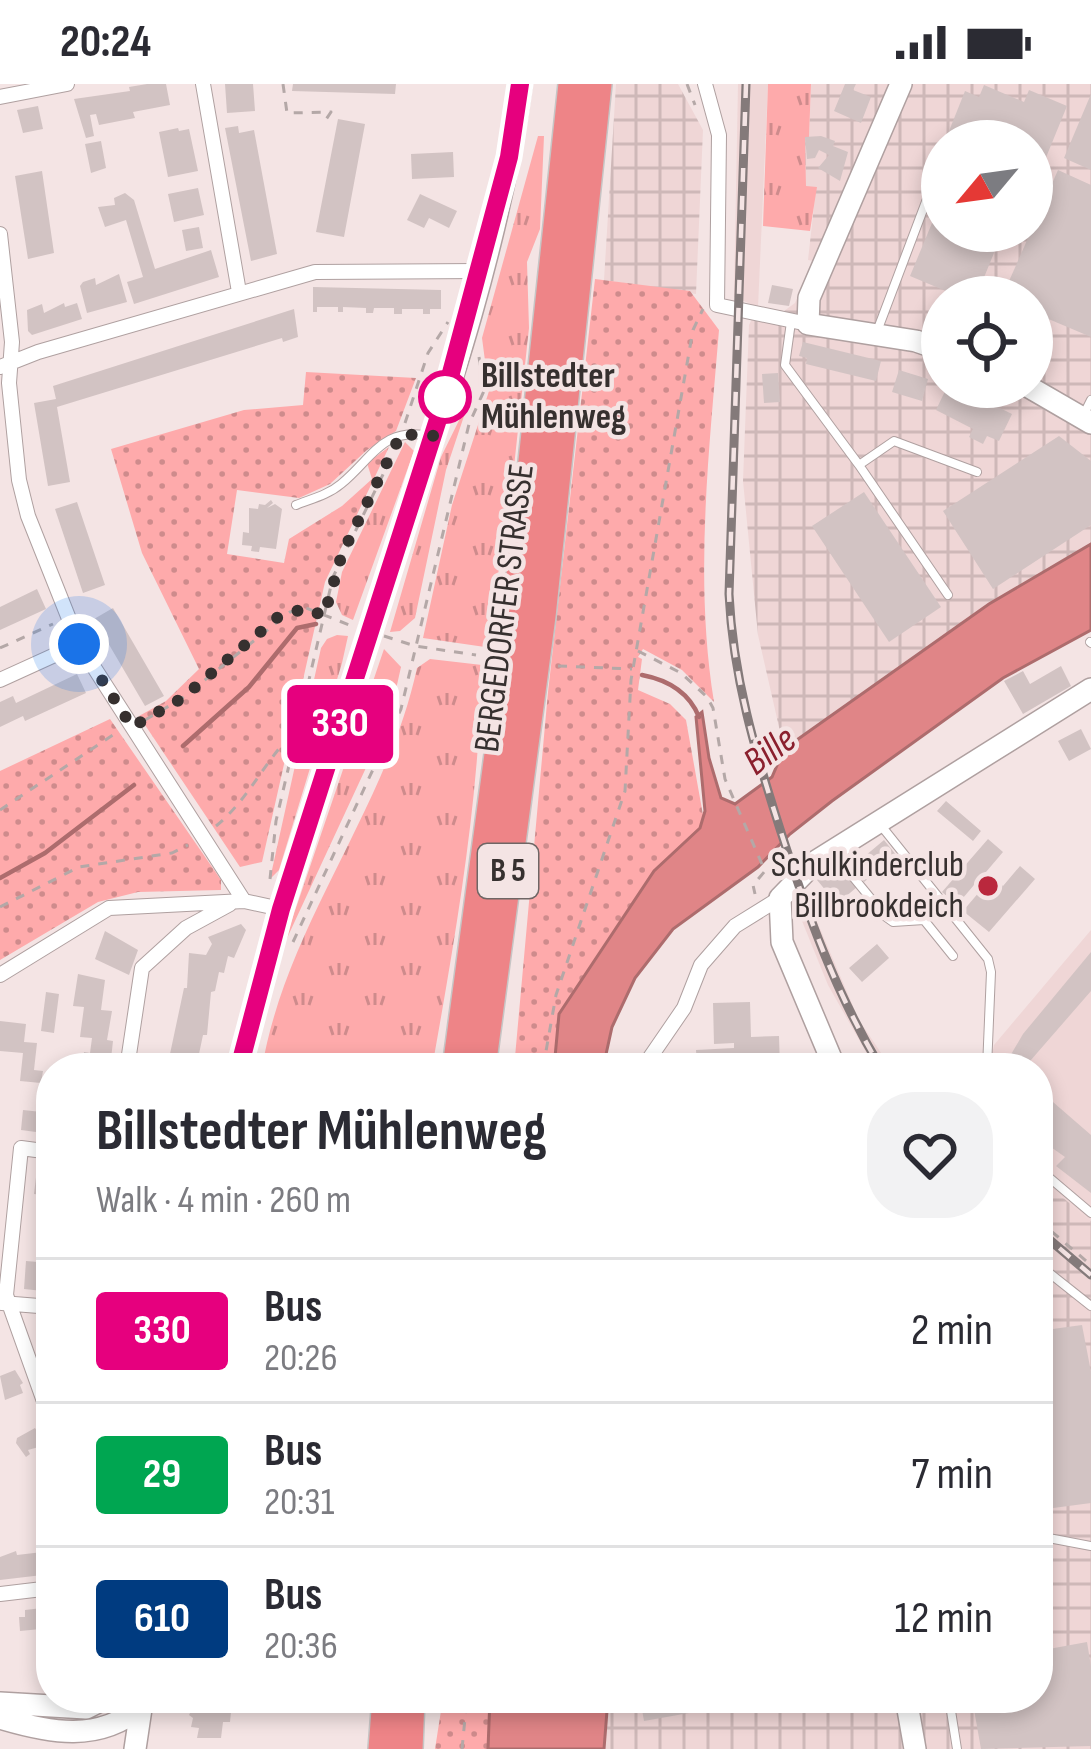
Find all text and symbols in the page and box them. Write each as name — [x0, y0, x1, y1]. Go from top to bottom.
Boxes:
text: 20:24 — [60, 15, 151, 70]
north arrow — [921, 120, 1053, 252]
map controls — [921, 120, 1053, 408]
button: locate — [921, 276, 1053, 408]
place label: Billstedter Mühlenweg — [481, 355, 626, 439]
marker: Billstedter Mühlenweg — [420, 372, 470, 422]
street label: BERGEDORFER STRASSE — [466, 461, 544, 755]
your location — [49, 614, 109, 674]
line badge: 330 — [271, 685, 409, 763]
text: 330 — [311, 698, 369, 749]
water label: Bille — [734, 716, 806, 786]
road number: B 5 — [478, 844, 538, 898]
place label: Schulkinderclub Billbrookdeich — [771, 844, 964, 928]
marker: Schulkinderclub Billbrookdeich — [975, 873, 1001, 899]
button: heart — [867, 1092, 993, 1218]
text: Billstedter Mühlenweg — [96, 1098, 547, 1166]
text: Walk · 4 min · 260 m — [96, 1177, 351, 1224]
text: Bus — [264, 1280, 322, 1335]
text: 2 min — [911, 1303, 993, 1358]
text: 330 — [133, 1305, 191, 1356]
text: 20:26 — [264, 1335, 338, 1382]
text: Bus — [264, 1424, 322, 1479]
text: 7 min — [911, 1447, 993, 1502]
text: 29 — [143, 1449, 181, 1500]
text: 20:31 — [264, 1479, 334, 1526]
text: Bus — [264, 1568, 322, 1623]
text: 12 min — [895, 1591, 993, 1646]
text: 610 — [134, 1593, 190, 1644]
text: 20:36 — [264, 1623, 338, 1670]

